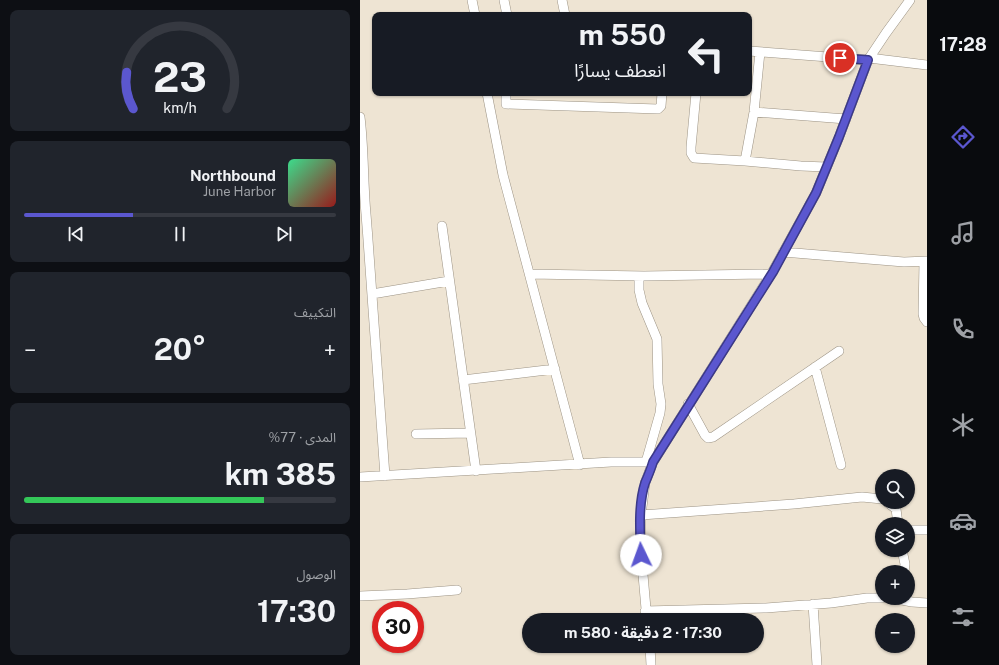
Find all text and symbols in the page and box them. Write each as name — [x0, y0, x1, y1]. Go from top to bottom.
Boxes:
text: 550 m — [579, 18, 666, 51]
icon: left — [680, 28, 732, 80]
text: 17:28 — [939, 34, 987, 55]
pin — [823, 41, 857, 75]
icon: arrive — [829, 47, 851, 69]
text: 23 — [153, 51, 207, 100]
text: انعطف يسارًا — [574, 60, 666, 81]
text: km/h — [163, 98, 197, 115]
icon: directions — [949, 123, 977, 151]
text: Northbound — [190, 167, 276, 184]
text: June Harbor — [203, 184, 276, 199]
icon: music — [949, 219, 977, 247]
icon: previous — [65, 223, 87, 245]
icon: pause — [169, 223, 191, 245]
icon: next — [273, 223, 295, 245]
text: التكييف — [294, 305, 336, 320]
icon: phone — [949, 315, 977, 343]
text: 20° — [154, 331, 206, 367]
text: − — [24, 337, 36, 363]
text: + — [324, 337, 336, 363]
icon: climate — [949, 411, 977, 439]
text: المدى · 77% — [268, 430, 336, 445]
text: 385 km — [225, 456, 336, 492]
map controls — [875, 469, 915, 653]
button: search — [875, 469, 915, 509]
icon: car — [949, 507, 977, 535]
button: layers — [875, 517, 915, 557]
position arrow — [620, 534, 662, 576]
button: + — [875, 565, 915, 605]
text: الوصول — [296, 567, 336, 582]
text: 17:30 — [257, 593, 336, 629]
speed limit sign: 30 — [372, 601, 424, 653]
icon: filters — [949, 603, 977, 631]
button: − — [875, 613, 915, 653]
text: 17:30 · 2 دقيقة · 580 m — [564, 624, 722, 641]

